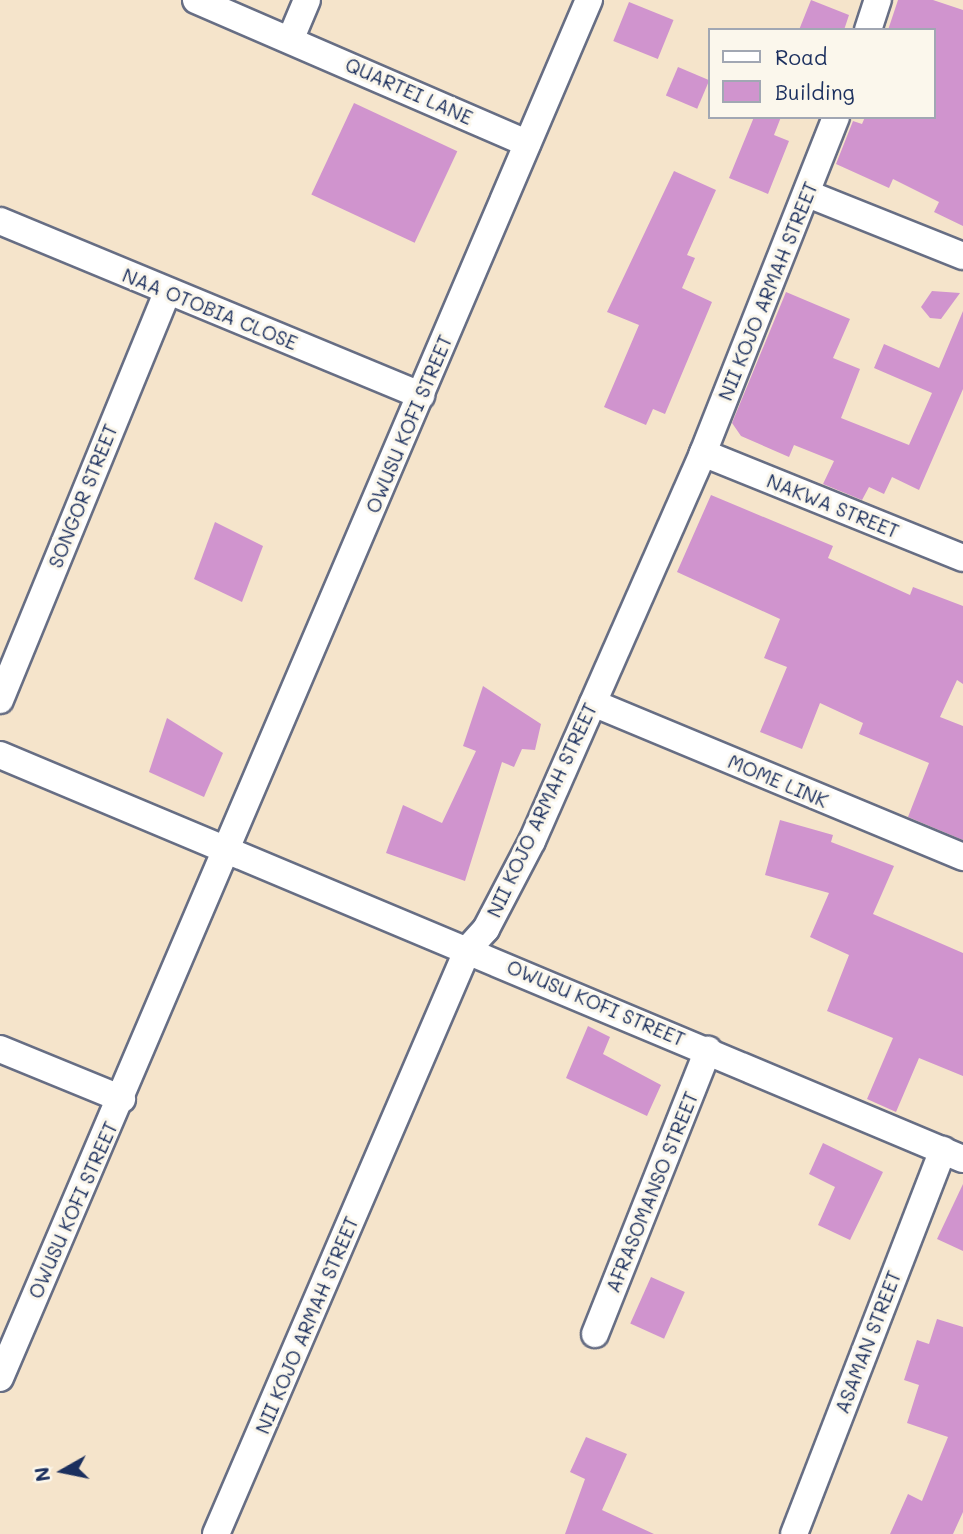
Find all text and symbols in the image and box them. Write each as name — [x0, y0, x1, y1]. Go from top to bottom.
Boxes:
legend — [708, 28, 935, 119]
text: Road — [775, 43, 827, 70]
street label: QUARTEI LANE — [342, 53, 476, 129]
text: Building — [775, 78, 855, 105]
street label: NII KOJO ARMAH STREET — [714, 178, 822, 404]
street label: NAA OTOBIA CLOSE — [119, 263, 301, 355]
street label: OWUSU KOFI STREET — [361, 332, 457, 516]
street label: SONGOR STREET — [44, 421, 122, 571]
street label: NAKWA STREET — [764, 469, 902, 543]
street label: NII KOJO ARMAH STREET — [482, 699, 602, 921]
street label: MOME LINK — [725, 750, 831, 812]
street label: OWUSU KOFI STREET — [504, 955, 688, 1051]
street label: AFRASOMANSO STREET — [601, 1088, 703, 1296]
street label: OWUSU KOFI STREET — [24, 1118, 122, 1302]
street label: NII KOJO ARMAH STREET — [251, 1213, 363, 1437]
street label: ASAMAN STREET — [830, 1267, 906, 1417]
north arrow — [28, 1436, 98, 1506]
text: N — [28, 1465, 55, 1483]

